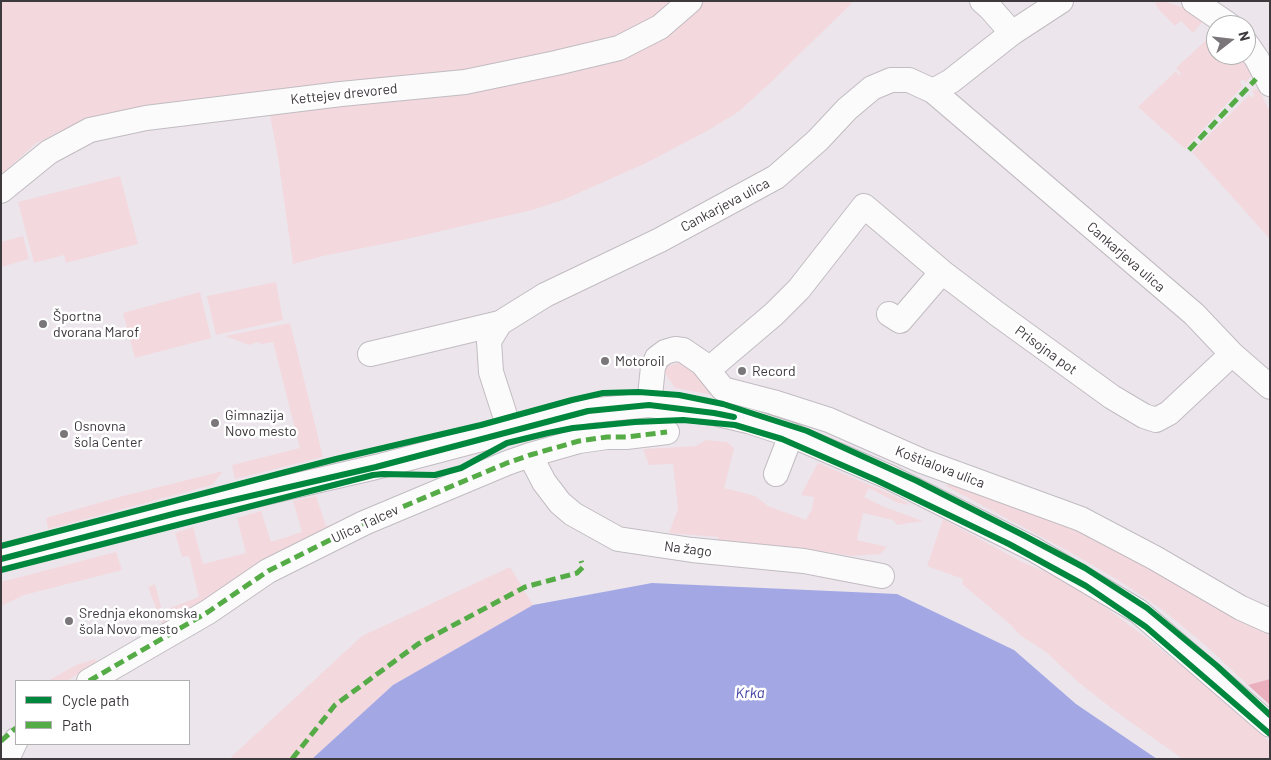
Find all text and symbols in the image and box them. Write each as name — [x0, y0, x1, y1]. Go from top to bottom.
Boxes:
north arrow — [1206, 15, 1256, 65]
text: N — [1235, 29, 1254, 43]
street label: Kettejev drevored — [290, 80, 398, 108]
street label: Cankarjeva ulica — [678, 175, 772, 235]
street label: Cankarjeva ulica — [1083, 218, 1169, 296]
place label: Športna dvorana Marof — [53, 308, 139, 341]
marker: Športna dvorana Marof — [37, 318, 49, 330]
street label: Prisojna pot — [1012, 322, 1080, 378]
place label: Motoroil — [615, 353, 665, 369]
marker: Motoroil — [599, 355, 611, 367]
place label: Record — [752, 363, 796, 379]
marker: Record — [736, 365, 748, 377]
place label: Gimnazija Novo mesto — [225, 407, 297, 440]
marker: Gimnazija Novo mesto — [209, 417, 221, 429]
place label: Osnovna šola Center — [74, 418, 143, 451]
marker: Osnovna šola Center — [58, 428, 70, 440]
street label: Koštialova ulica — [893, 442, 987, 492]
street label: Ulica Talcev — [329, 501, 401, 547]
street label: Na žago — [663, 538, 713, 560]
place label: Srednja ekonomska šola Novo mesto — [79, 605, 198, 638]
marker: Srednja ekonomska šola Novo mesto — [63, 615, 75, 627]
legend — [15, 680, 190, 745]
water label: Krka — [735, 684, 765, 702]
text: Cycle path — [62, 691, 129, 709]
text: Path — [62, 716, 92, 734]

